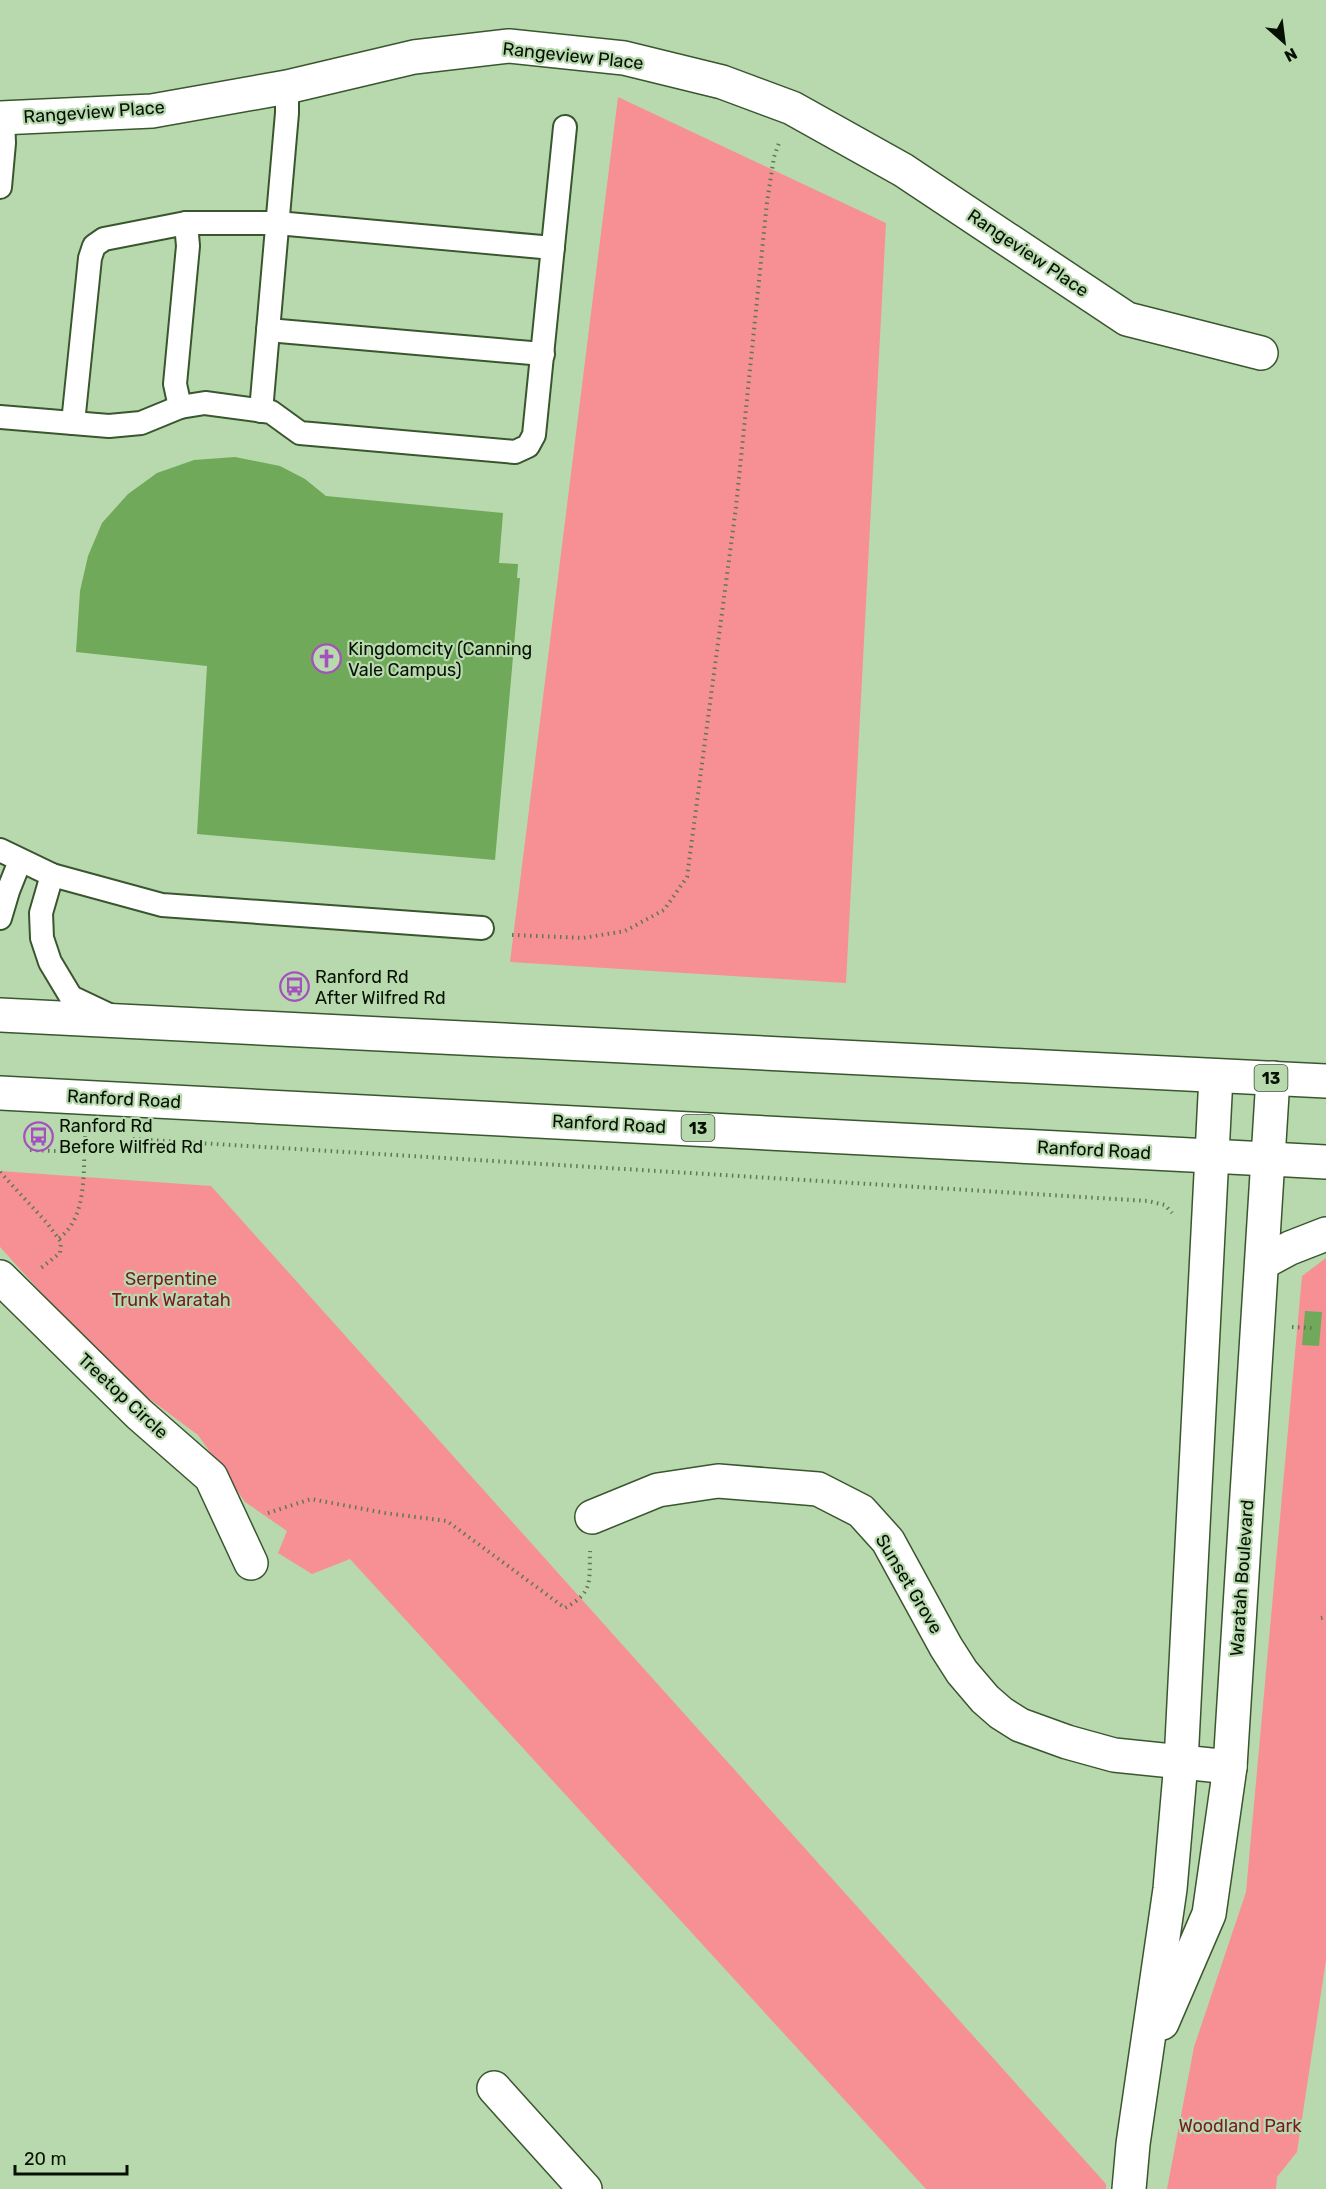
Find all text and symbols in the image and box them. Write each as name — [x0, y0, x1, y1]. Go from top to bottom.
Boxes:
north arrow — [1254, 12, 1314, 72]
street label: Rangeview Place — [501, 38, 645, 74]
text: N — [1281, 44, 1300, 66]
street label: Rangeview Place — [23, 96, 165, 128]
street label: Rangeview Place — [963, 204, 1093, 302]
place label: Kingdomcity (Canning Vale Campus) — [348, 638, 532, 681]
church icon: Kingdomcity (Canning Vale Campus) — [311, 643, 343, 675]
place label: Ranford Rd After Wilfred Rd — [315, 966, 446, 1009]
bus stop icon: Ranford Rd After Wilfred Rd — [278, 971, 310, 1003]
road number: 13 — [1254, 1065, 1288, 1091]
street label: Ranford Road — [66, 1085, 182, 1113]
street label: Ranford Road — [551, 1110, 667, 1138]
place label: Ranford Rd Before Wilfred Rd — [59, 1115, 203, 1158]
road number: 13 — [682, 1115, 714, 1141]
bus stop icon: Ranford Rd Before Wilfred Rd — [22, 1120, 54, 1152]
street label: Ranford Road — [1036, 1136, 1152, 1164]
park label: Serpentine Trunk Waratah — [111, 1268, 231, 1311]
street label: Treetop Circle — [73, 1349, 173, 1443]
street label: Waratah Boulevard — [1226, 1499, 1258, 1657]
street label: Sunset Grove — [871, 1530, 947, 1638]
park label: Woodland Park — [1178, 2115, 1302, 2137]
scale bar — [15, 2138, 128, 2176]
text: 20 m — [24, 2148, 66, 2170]

